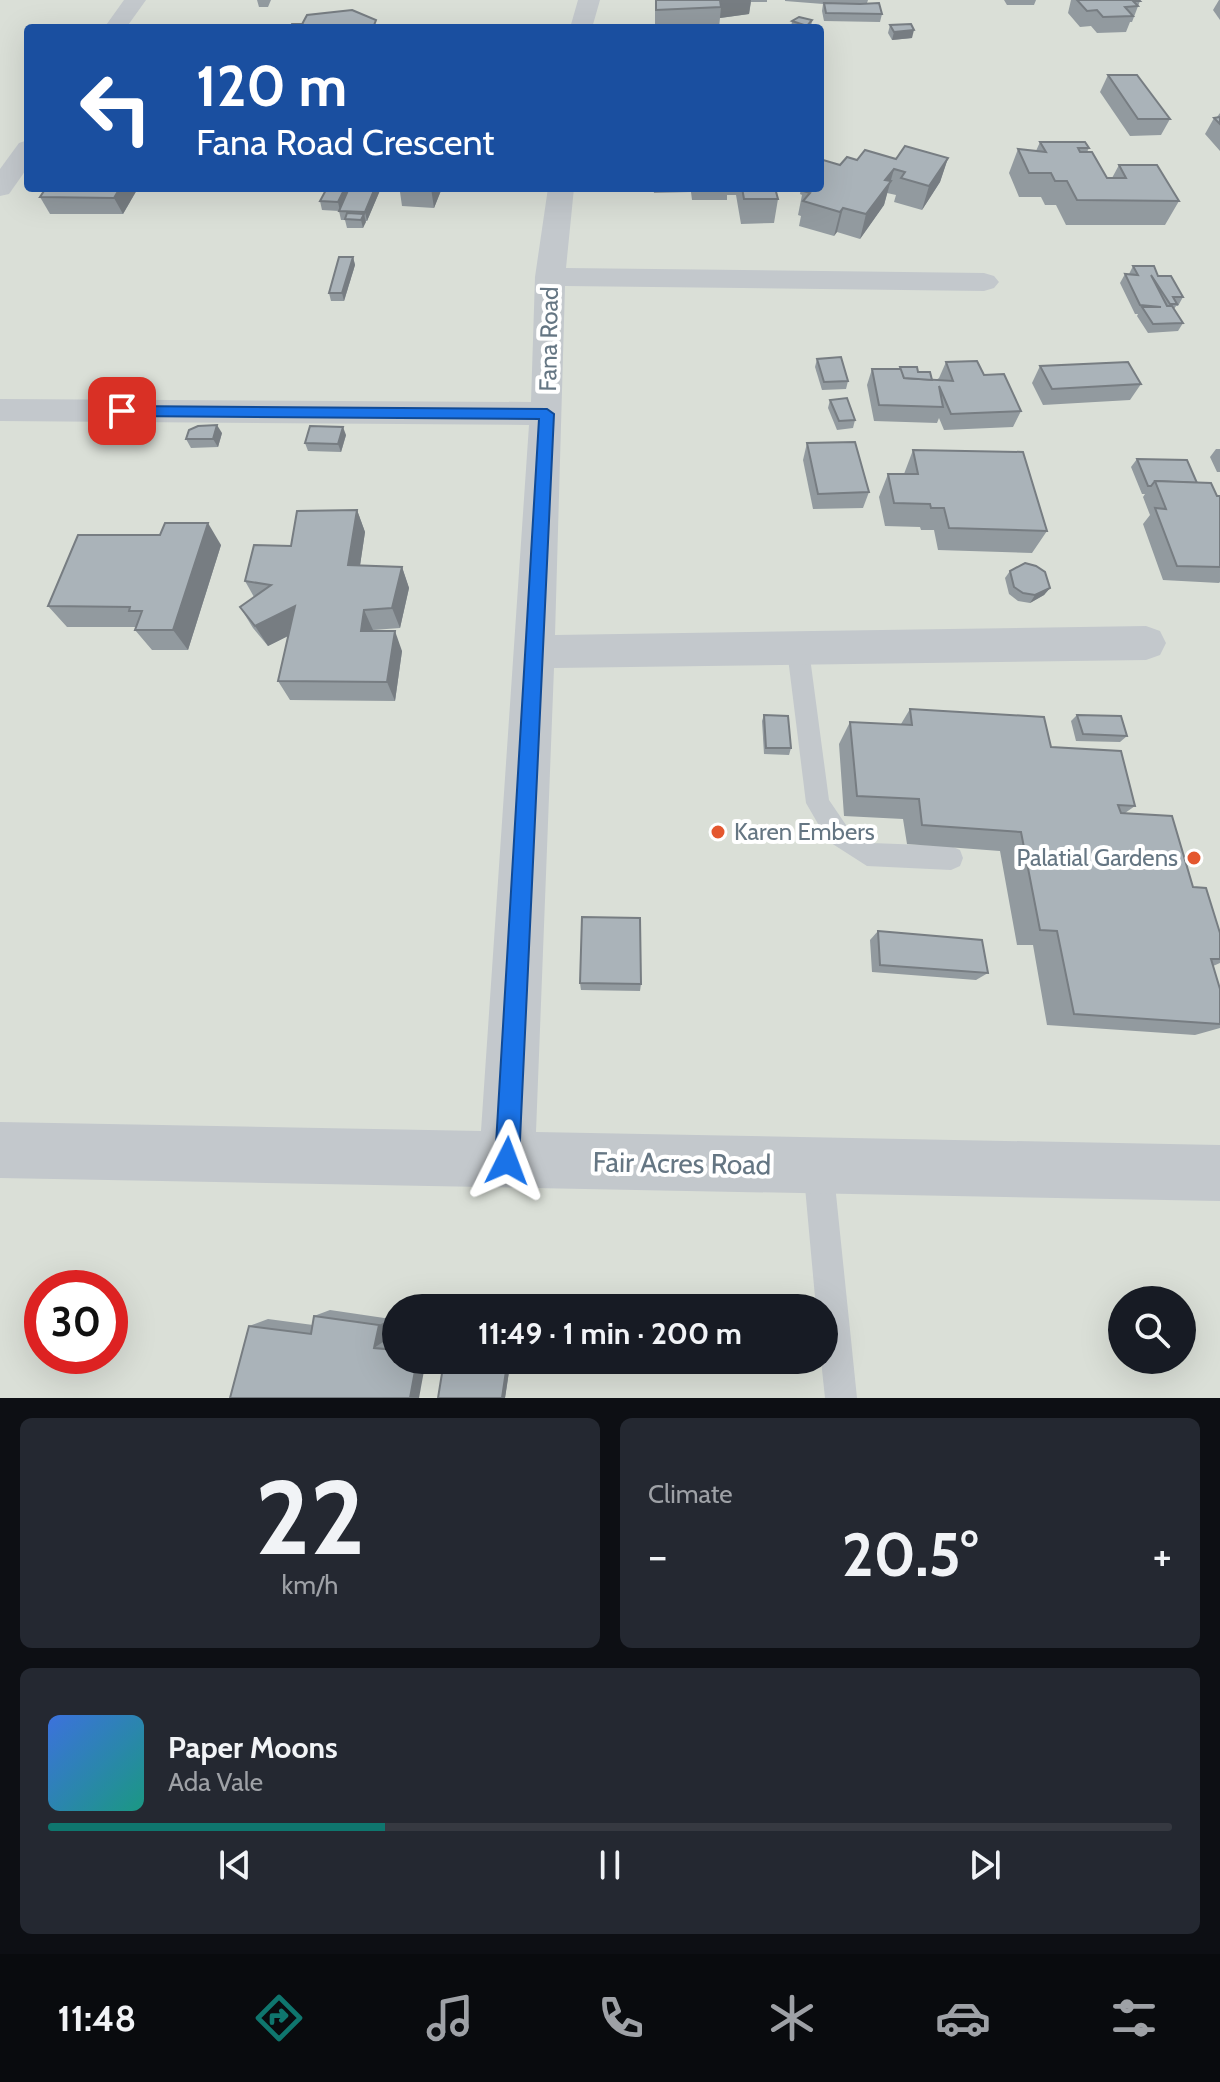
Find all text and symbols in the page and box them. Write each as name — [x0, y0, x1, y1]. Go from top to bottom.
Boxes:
text: 120 m — [196, 52, 347, 120]
icon: left — [64, 56, 168, 160]
text: Fana Road Crescent — [196, 120, 494, 164]
street label: Fana Road — [533, 286, 564, 392]
pin — [88, 377, 156, 445]
icon: arrive — [100, 389, 144, 433]
place label: Karen Embers — [734, 817, 875, 846]
marker: Karen Embers — [709, 823, 727, 841]
place label: Palatial Gardens — [1017, 843, 1178, 872]
marker: Palatial Gardens — [1185, 849, 1203, 867]
position arrow — [465, 1119, 549, 1203]
street label: Fair Acres Road — [592, 1144, 772, 1182]
speed limit sign: 30 — [24, 1270, 128, 1374]
map controls — [1108, 1286, 1196, 1374]
button: search — [1108, 1286, 1196, 1374]
text: 11:49 · 1 min · 200 m — [478, 1315, 742, 1352]
text: 22 — [255, 1454, 365, 1580]
text: Climate — [648, 1478, 733, 1510]
text: 20.5° — [842, 1518, 978, 1591]
text: − — [648, 1529, 667, 1582]
text: + — [1153, 1529, 1172, 1582]
text: km/h — [282, 1569, 338, 1601]
text: Paper Moons — [168, 1729, 338, 1766]
text: Ada Vale — [168, 1766, 263, 1798]
icon: previous — [213, 1843, 257, 1887]
icon: pause — [588, 1843, 632, 1887]
icon: next — [963, 1843, 1007, 1887]
icon: directions — [251, 1990, 307, 2046]
icon: music — [422, 1990, 478, 2046]
icon: phone — [593, 1990, 649, 2046]
icon: climate — [764, 1990, 820, 2046]
icon: car — [935, 1990, 991, 2046]
icon: filters — [1106, 1990, 1162, 2046]
text: 11:48 — [58, 1996, 136, 2040]

